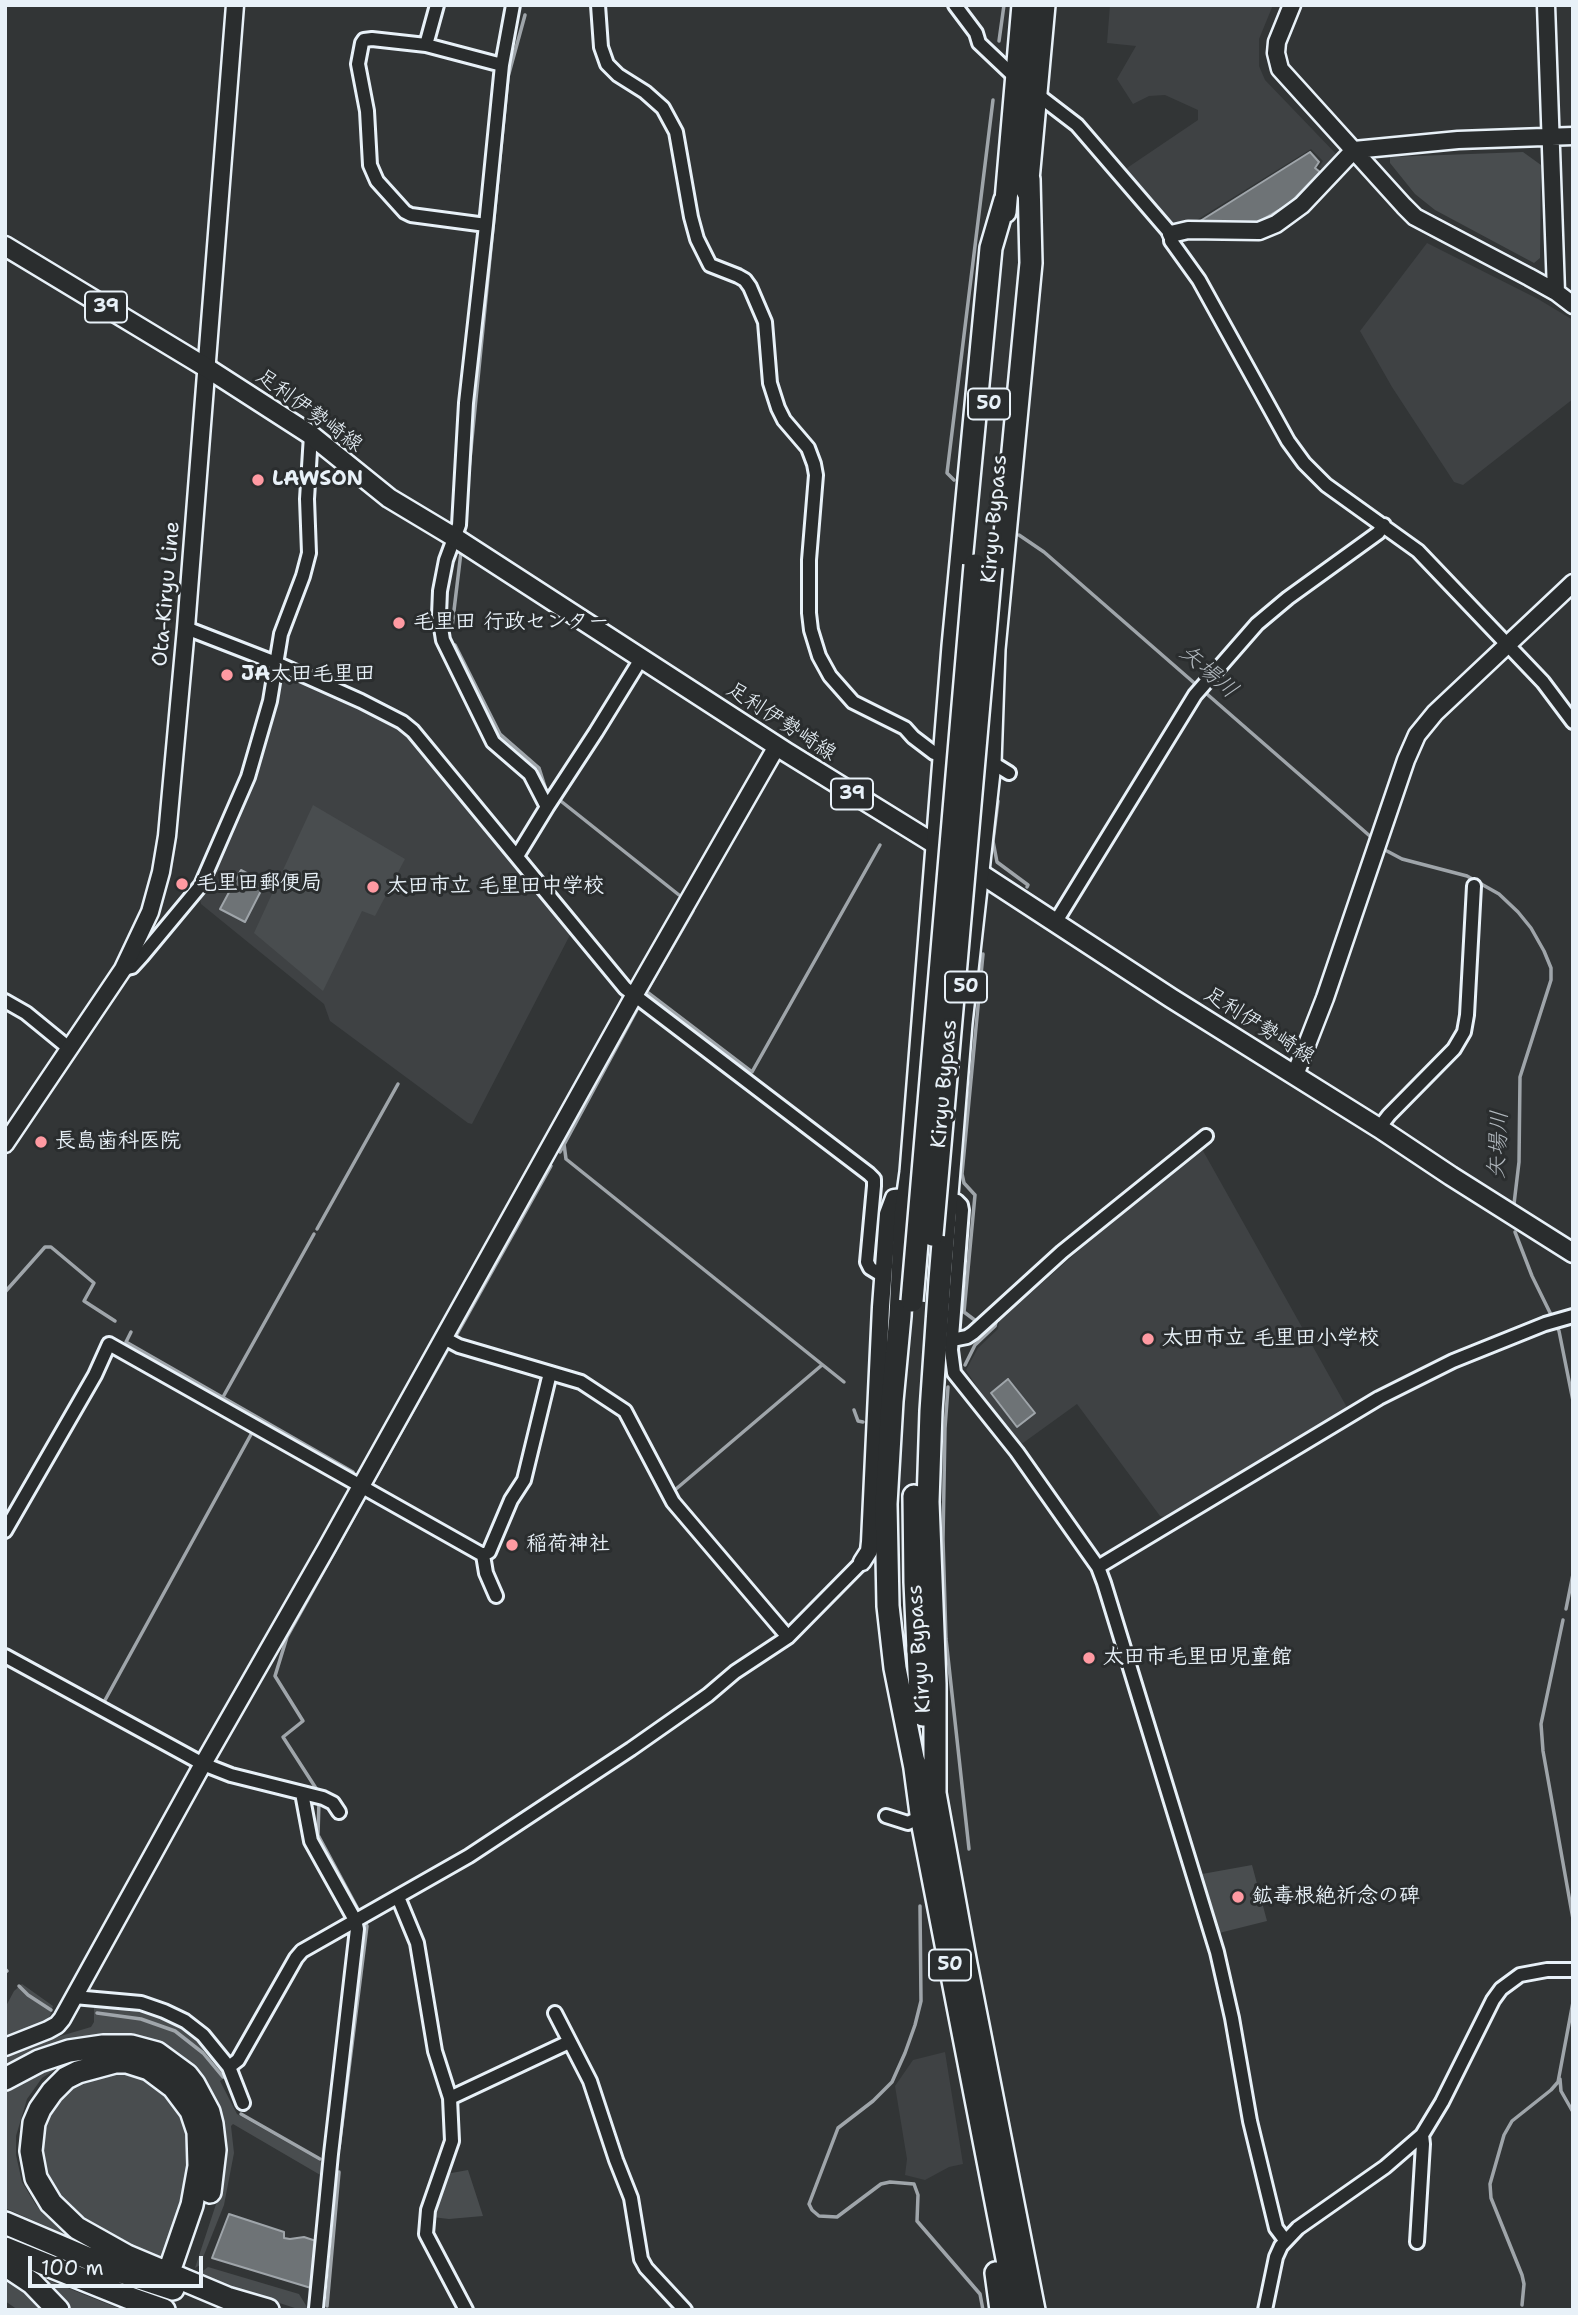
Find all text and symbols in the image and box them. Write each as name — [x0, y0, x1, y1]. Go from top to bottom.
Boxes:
road number: 39 — [85, 292, 127, 322]
street label: 足利伊勢崎線 — [251, 364, 367, 458]
road number: 50 — [968, 388, 1010, 420]
street label: Kiryu Bypass — [977, 454, 1013, 584]
place label: LAWSON — [272, 467, 363, 493]
marker: LAWSON — [250, 472, 266, 488]
street label: Ota-Kiryu Line — [148, 520, 186, 668]
place label: 毛里田 行政センター — [413, 610, 609, 636]
marker: 毛里田 行政センター — [391, 615, 407, 631]
water label: 矢場川 — [1173, 639, 1243, 705]
place label: JA太田毛里田 — [241, 662, 375, 688]
marker: JA太田毛里田 — [219, 667, 235, 683]
street label: 足利伊勢崎線 — [721, 677, 841, 767]
road number: 39 — [831, 778, 873, 810]
place label: 毛里田郵便局 — [196, 871, 322, 897]
place label: 太田市立 毛里田中学校 — [387, 874, 604, 900]
marker: 毛里田郵便局 — [174, 876, 190, 892]
marker: 太田市立 毛里田中学校 — [365, 879, 381, 895]
road number: 50 — [945, 972, 987, 1002]
street label: 足利伊勢崎線 — [1199, 982, 1319, 1070]
street label: Kiryu Bypass — [927, 1019, 963, 1149]
water label: 矢場川 — [1483, 1110, 1515, 1180]
place label: 長島歯科医院 — [55, 1129, 181, 1155]
marker: 長島歯科医院 — [33, 1134, 49, 1150]
place label: 太田市立 毛里田小学校 — [1162, 1326, 1379, 1352]
marker: 太田市立 毛里田小学校 — [1140, 1331, 1156, 1347]
place label: 稲荷神社 — [526, 1532, 610, 1558]
marker: 稲荷神社 — [504, 1537, 520, 1553]
street label: Kiryu Bypass — [903, 1584, 937, 1714]
place label: 太田市毛里田児童館 — [1103, 1645, 1292, 1671]
marker: 太田市毛里田児童館 — [1081, 1650, 1097, 1666]
place label: 鉱毒根絶祈念の碑 — [1252, 1884, 1420, 1910]
marker: 鉱毒根絶祈念の碑 — [1230, 1889, 1246, 1905]
road number: 50 — [929, 1950, 971, 1980]
scale bar — [32, 2242, 206, 2286]
text: 100 m — [41, 2254, 104, 2282]

